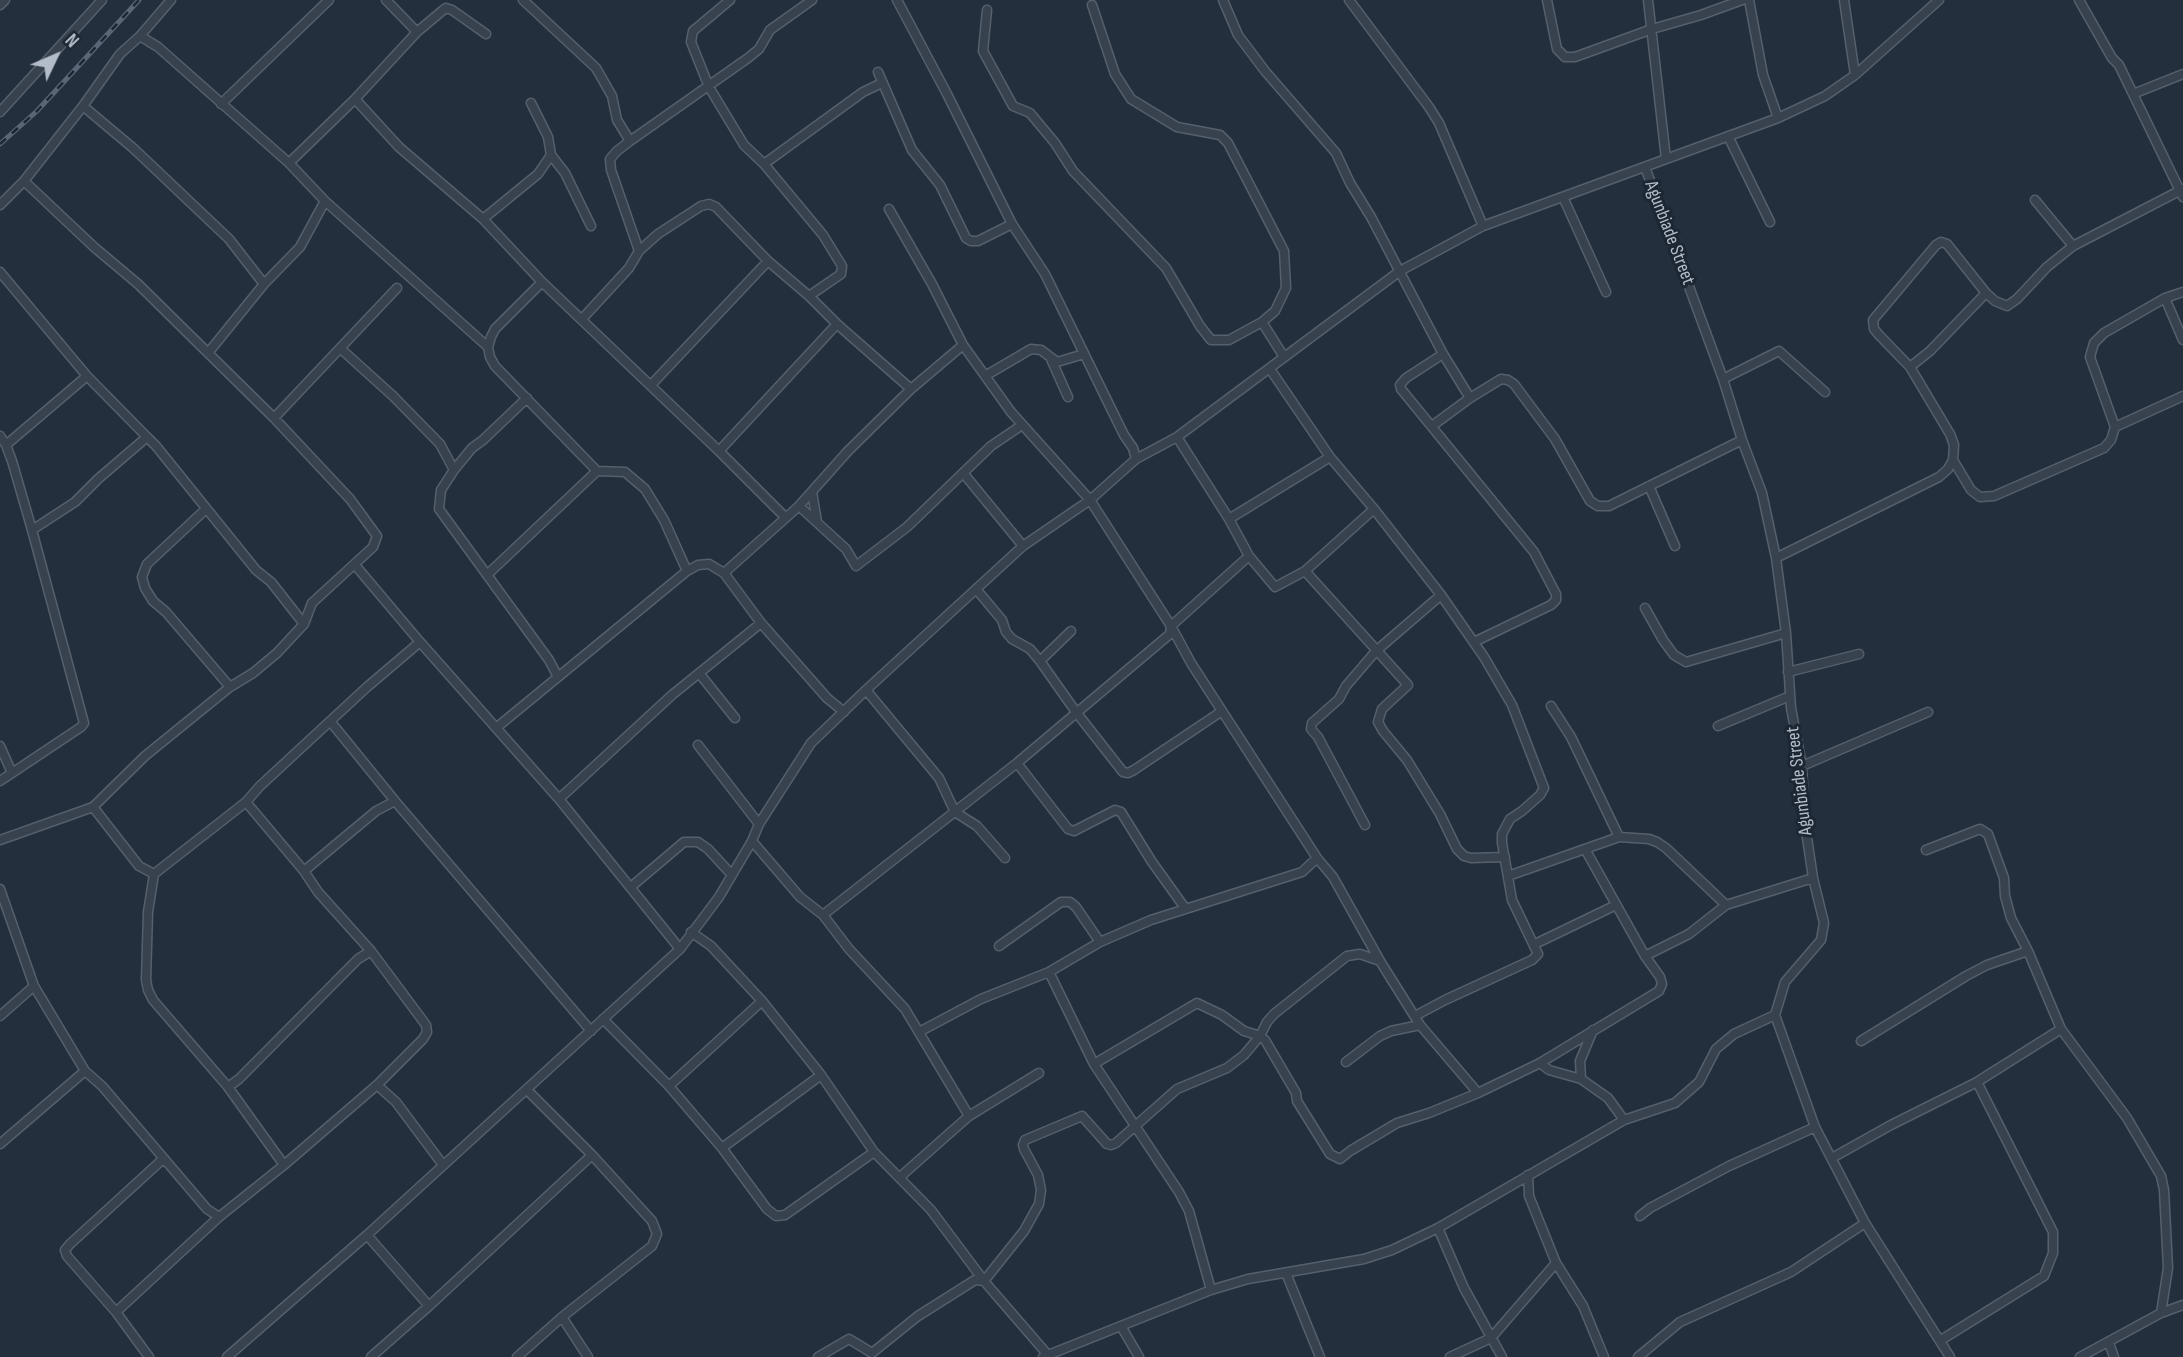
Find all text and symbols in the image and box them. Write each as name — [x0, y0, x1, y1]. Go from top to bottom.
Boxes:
north arrow — [21, 21, 91, 91]
text: N — [60, 29, 83, 53]
street label: Agunbiade Street — [1639, 178, 1699, 288]
street label: Agunbiade Street — [1782, 725, 1818, 837]

